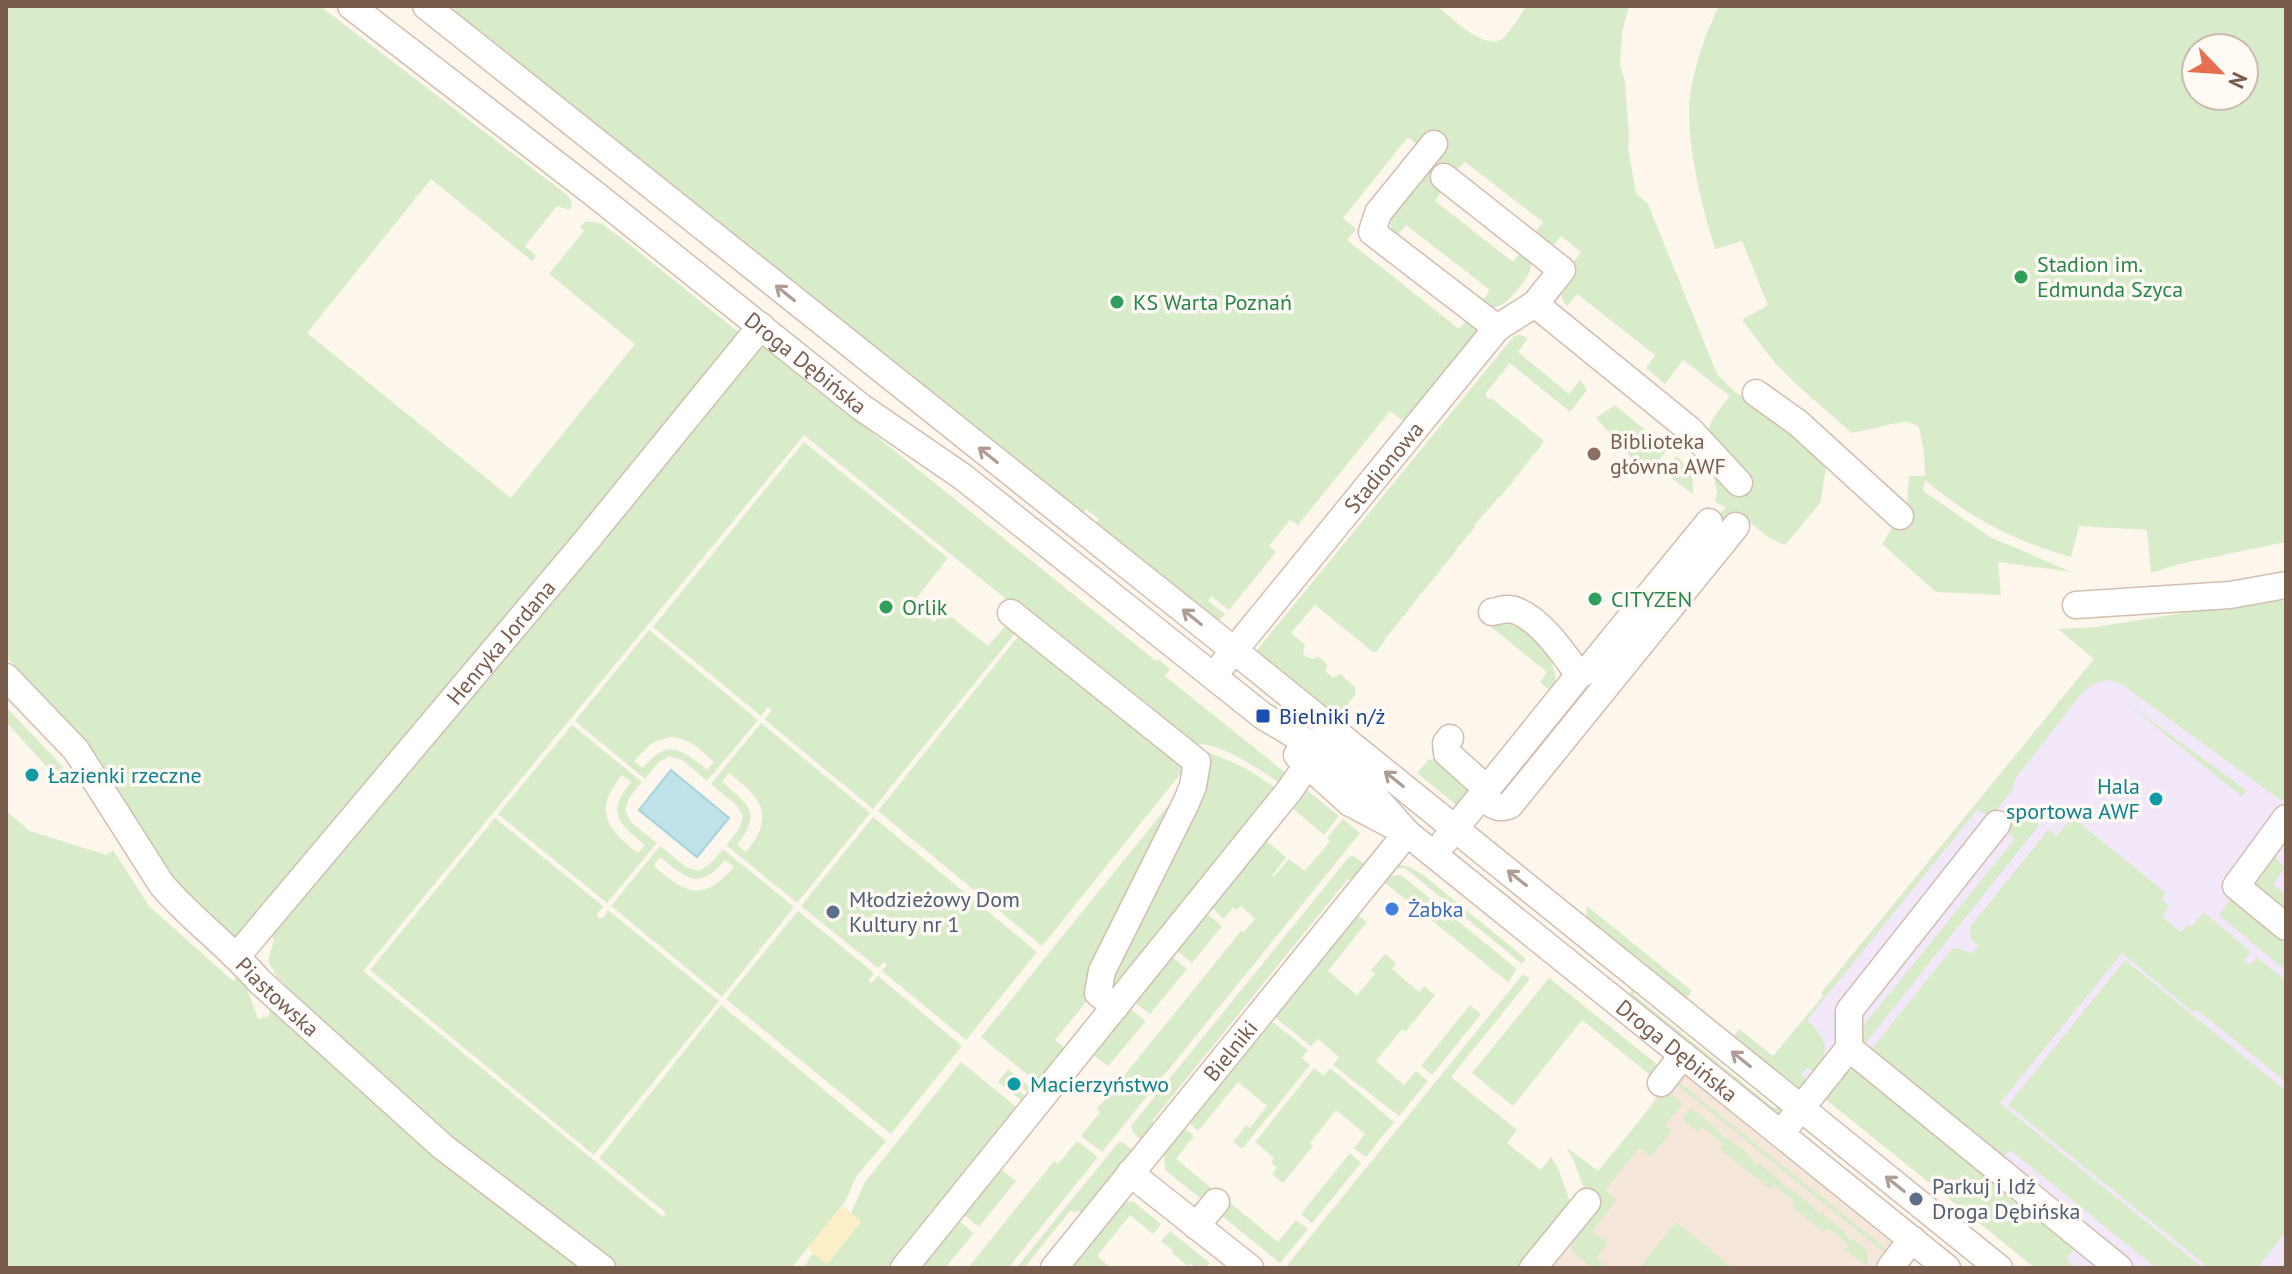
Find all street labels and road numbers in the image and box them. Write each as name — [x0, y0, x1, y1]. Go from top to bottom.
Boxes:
street label: Droga Dębińska — [739, 305, 872, 420]
street label: Stadionowa — [1338, 416, 1429, 519]
street label: Henryka Jordana — [440, 574, 561, 710]
street label: Piastowska — [230, 951, 325, 1043]
street label: Droga Dębińska — [1610, 993, 1744, 1108]
street label: Bielniki — [1197, 1014, 1264, 1087]

